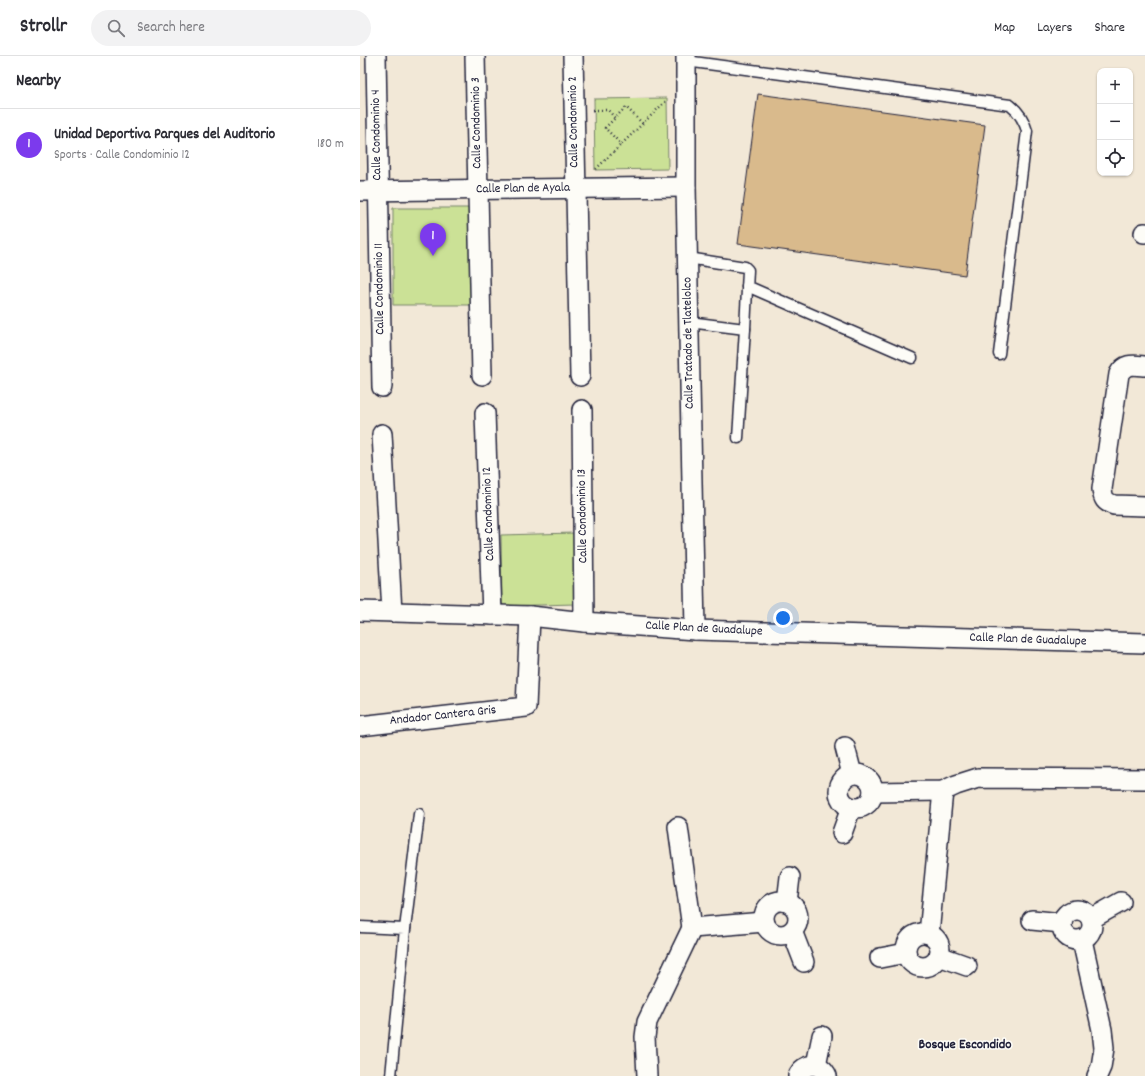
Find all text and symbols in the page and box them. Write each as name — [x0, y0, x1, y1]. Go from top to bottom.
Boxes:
search box — [91, 10, 371, 46]
text: Strollr — [20, 14, 67, 41]
icon: search — [105, 17, 127, 39]
text: Search here — [137, 17, 205, 39]
text: Map — [994, 18, 1015, 38]
text: Layers — [1037, 18, 1072, 38]
text: Share — [1094, 18, 1125, 38]
map controls — [1097, 68, 1133, 176]
button: + — [1097, 68, 1133, 104]
text: Nearby — [16, 70, 60, 94]
street label: Calle Condominio 2 — [564, 76, 584, 168]
street label: Calle Condominio 3 — [467, 77, 487, 169]
street label: Calle Condominio 4 — [367, 89, 387, 181]
button: − — [1097, 104, 1133, 140]
text: Unidad Deportiva Parques del Auditorio — [54, 124, 275, 146]
text: 1 — [28, 135, 30, 154]
text: 180 m — [317, 135, 344, 154]
button: locate — [1097, 140, 1133, 176]
text: Sports · Calle Condominio 12 — [54, 146, 190, 165]
street label: Calle Plan de Ayala — [476, 179, 571, 199]
pin: 1 — [420, 223, 446, 256]
street label: Calle Condominio 11 — [370, 243, 390, 335]
street label: Calle Tratado de Tlatelolco — [678, 277, 700, 409]
street label: Calle Condominio 12 — [478, 466, 500, 562]
street label: Calle Condominio 13 — [573, 469, 593, 563]
your location — [773, 608, 793, 628]
street label: Calle Plan de Guadalupe — [645, 616, 763, 642]
street label: Calle Plan de Guadalupe — [969, 628, 1087, 652]
street label: Andador Cantera Gris — [389, 701, 497, 731]
district label: Bosque Escondido — [919, 1035, 1011, 1055]

